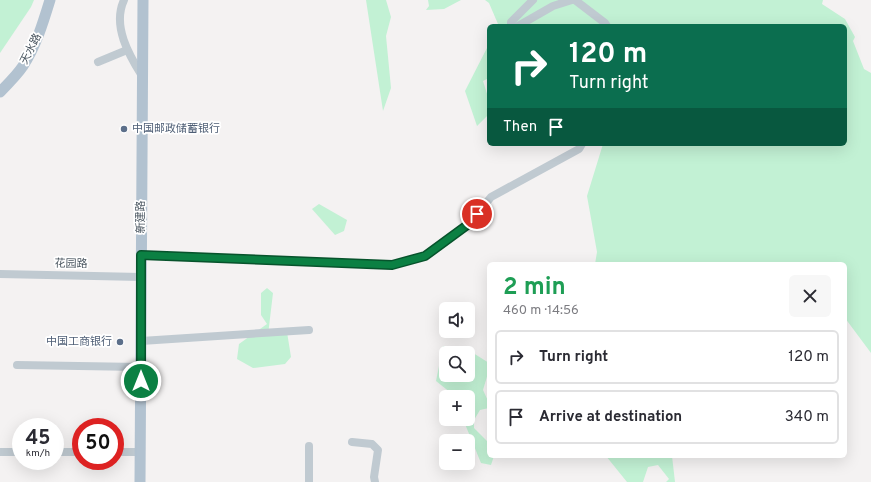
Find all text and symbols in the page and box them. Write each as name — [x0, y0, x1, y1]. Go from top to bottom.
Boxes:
street label: 天水路 — [17, 31, 45, 67]
text: 120 m — [569, 37, 647, 73]
icon: right — [503, 40, 555, 92]
text: Turn right — [569, 72, 649, 95]
icon: arrive — [545, 116, 567, 138]
text: Then — [503, 118, 537, 137]
place label: 中国邮政储蓄银行 — [132, 122, 220, 136]
marker: 中国邮政储蓄银行 — [119, 124, 129, 134]
pin — [460, 197, 494, 231]
street label: 新建路 — [134, 201, 148, 234]
icon: arrive — [466, 203, 488, 225]
street label: 花园路 — [54, 257, 88, 271]
text: 2 min — [503, 273, 566, 303]
button: close — [789, 275, 831, 317]
map controls — [439, 302, 475, 470]
button: sound — [439, 302, 475, 338]
text: 460 m · 14:56 — [503, 303, 579, 319]
place label: 中国工商银行 — [46, 335, 112, 349]
marker: 中国工商银行 — [115, 337, 125, 347]
button: search — [439, 346, 475, 382]
icon: right — [505, 346, 527, 368]
text: Turn right — [539, 348, 608, 367]
text: 120 m — [788, 348, 829, 367]
position arrow — [120, 360, 162, 402]
button: + — [439, 390, 475, 426]
icon: arrive — [505, 406, 527, 428]
text: Arrive at destination — [539, 408, 682, 427]
text: 340 m — [785, 408, 829, 427]
speed limit sign: 50 — [72, 418, 124, 470]
text: 45 — [25, 426, 51, 452]
button: − — [439, 434, 475, 470]
text: km/h — [26, 447, 50, 460]

